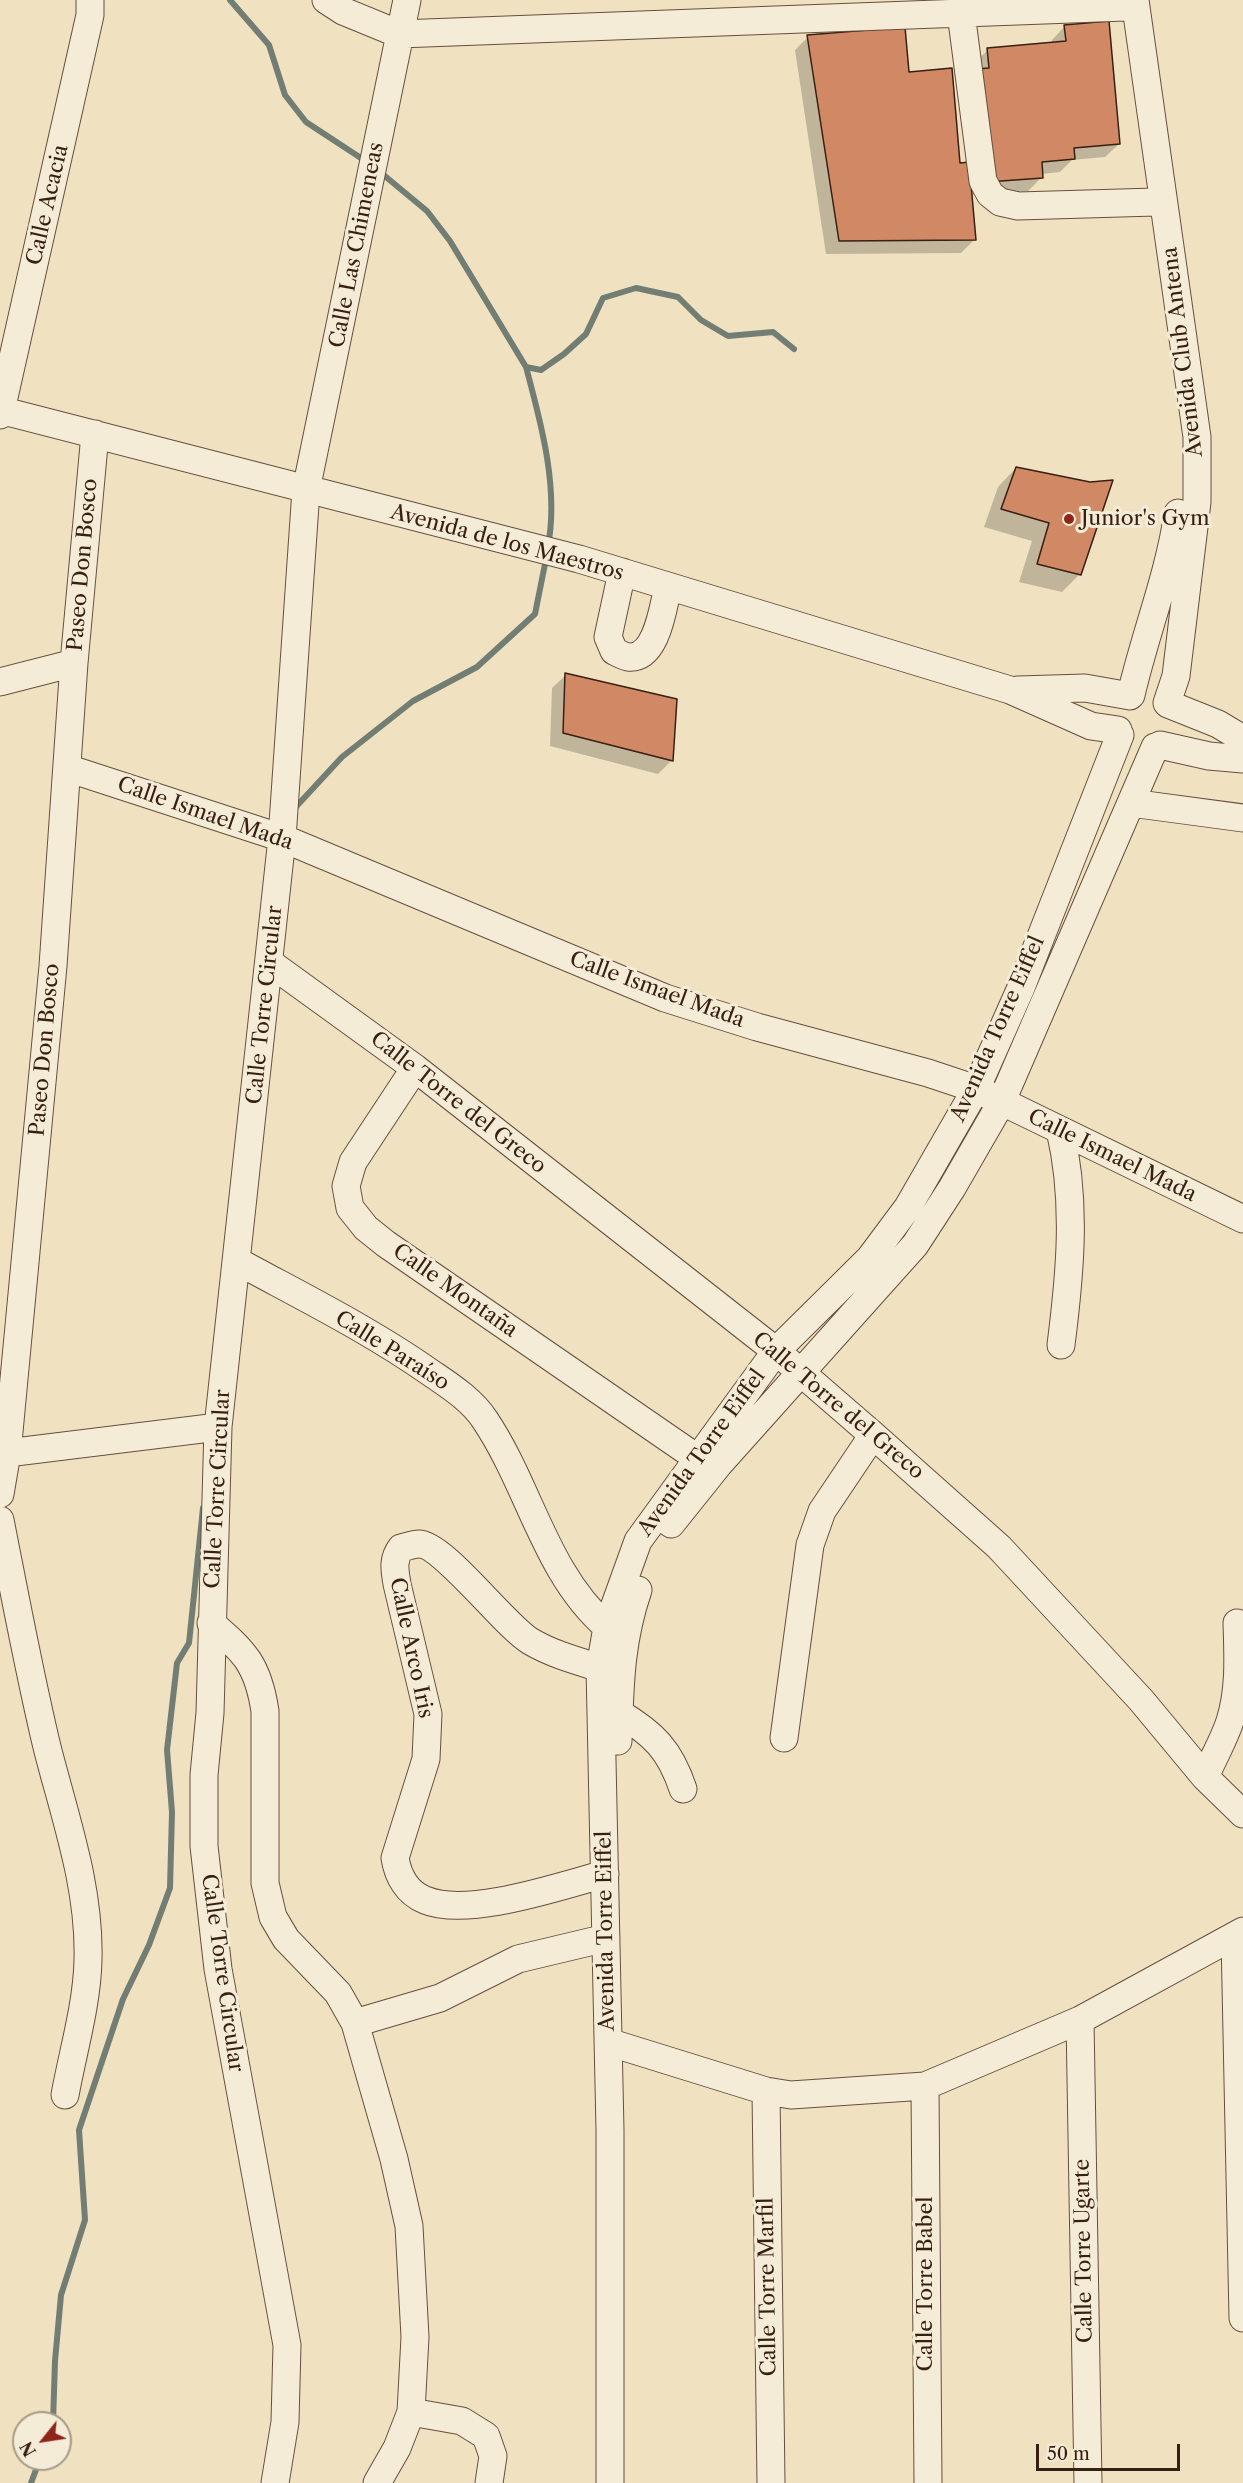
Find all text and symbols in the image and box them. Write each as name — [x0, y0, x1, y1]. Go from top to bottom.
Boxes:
street label: Calle Las Chimeneas — [325, 140, 389, 350]
street label: Calle Acacia — [22, 142, 74, 268]
street label: Avenida Club Antena — [1158, 245, 1208, 459]
street label: Paseo Don Bosco — [63, 478, 103, 652]
street label: Avenida de los Maestros — [387, 500, 627, 586]
place label: Junior's Gym — [1081, 506, 1210, 532]
marker: Junior's Gym — [1062, 512, 1076, 526]
street label: Calle Ismael Mada — [114, 772, 296, 856]
street label: Calle Torre Circular — [242, 904, 288, 1106]
street label: Avenida Torre Eiffel — [946, 932, 1050, 1126]
street label: Calle Ismael Mada — [566, 947, 748, 1033]
street label: Paseo Don Bosco — [25, 963, 65, 1137]
street label: Calle Torre del Greco — [365, 1027, 551, 1179]
street label: Calle Ismael Mada — [1024, 1104, 1200, 1208]
street label: Calle Montaña — [388, 1239, 522, 1343]
street label: Calle Paraíso — [330, 1306, 454, 1396]
street label: Calle Torre del Greco — [747, 1327, 929, 1485]
street label: Avenida Torre Eiffel — [633, 1365, 771, 1541]
street label: Calle Torre Circular — [200, 1389, 236, 1589]
street label: Calle Arco Iris — [384, 1575, 438, 1721]
street label: Avenida Torre Eiffel — [592, 1831, 620, 2031]
street label: Calle Torre Circular — [196, 1872, 248, 2074]
street label: Calle Torre Ugarte — [1070, 2159, 1098, 2343]
street label: Calle Torre Marfil — [754, 2197, 782, 2377]
street label: Calle Torre Babel — [913, 2197, 939, 2371]
north arrow — [12, 2411, 72, 2471]
scale bar — [1039, 2432, 1183, 2470]
text: N — [16, 2438, 40, 2460]
text: 50 m — [1047, 2443, 1090, 2465]

